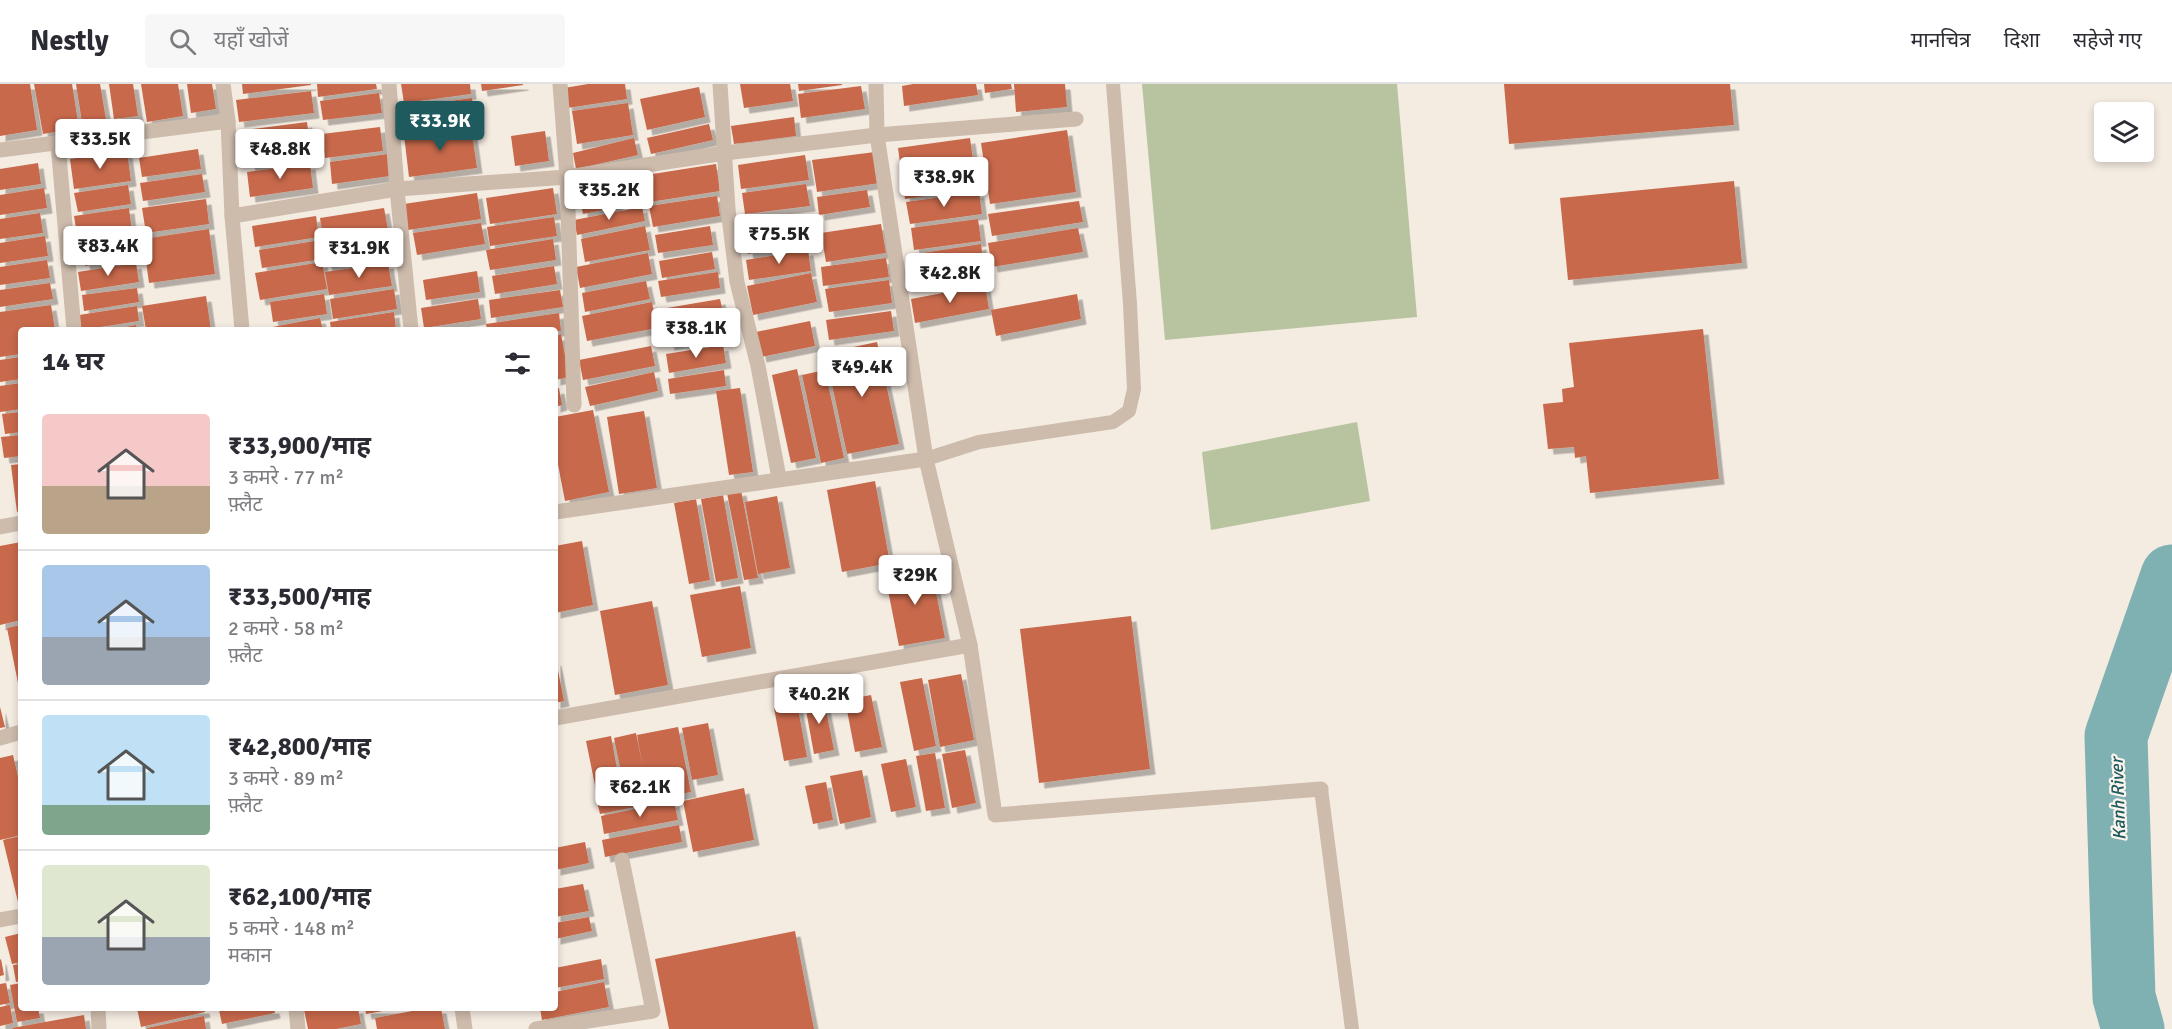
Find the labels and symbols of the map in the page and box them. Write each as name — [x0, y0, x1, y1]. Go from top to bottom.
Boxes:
pin: ₹33.9K — [391, 101, 489, 152]
pin: ₹33.5K — [51, 119, 149, 170]
pin: ₹48.8K — [231, 129, 329, 180]
pin: ₹38.9K — [895, 157, 993, 208]
pin: ₹35.2K — [560, 170, 658, 221]
pin: ₹75.5K — [730, 214, 828, 265]
pin: ₹83.4K — [59, 226, 157, 277]
pin: ₹31.9K — [310, 228, 408, 279]
pin: ₹42.8K — [901, 253, 999, 304]
pin: ₹38.1K — [647, 308, 745, 359]
pin: ₹49.4K — [813, 347, 911, 398]
pin: ₹29K — [879, 555, 951, 606]
pin: ₹40.2K — [770, 674, 868, 725]
water label: Kanh River — [2105, 755, 2130, 841]
pin: ₹62.1K — [591, 767, 689, 818]

